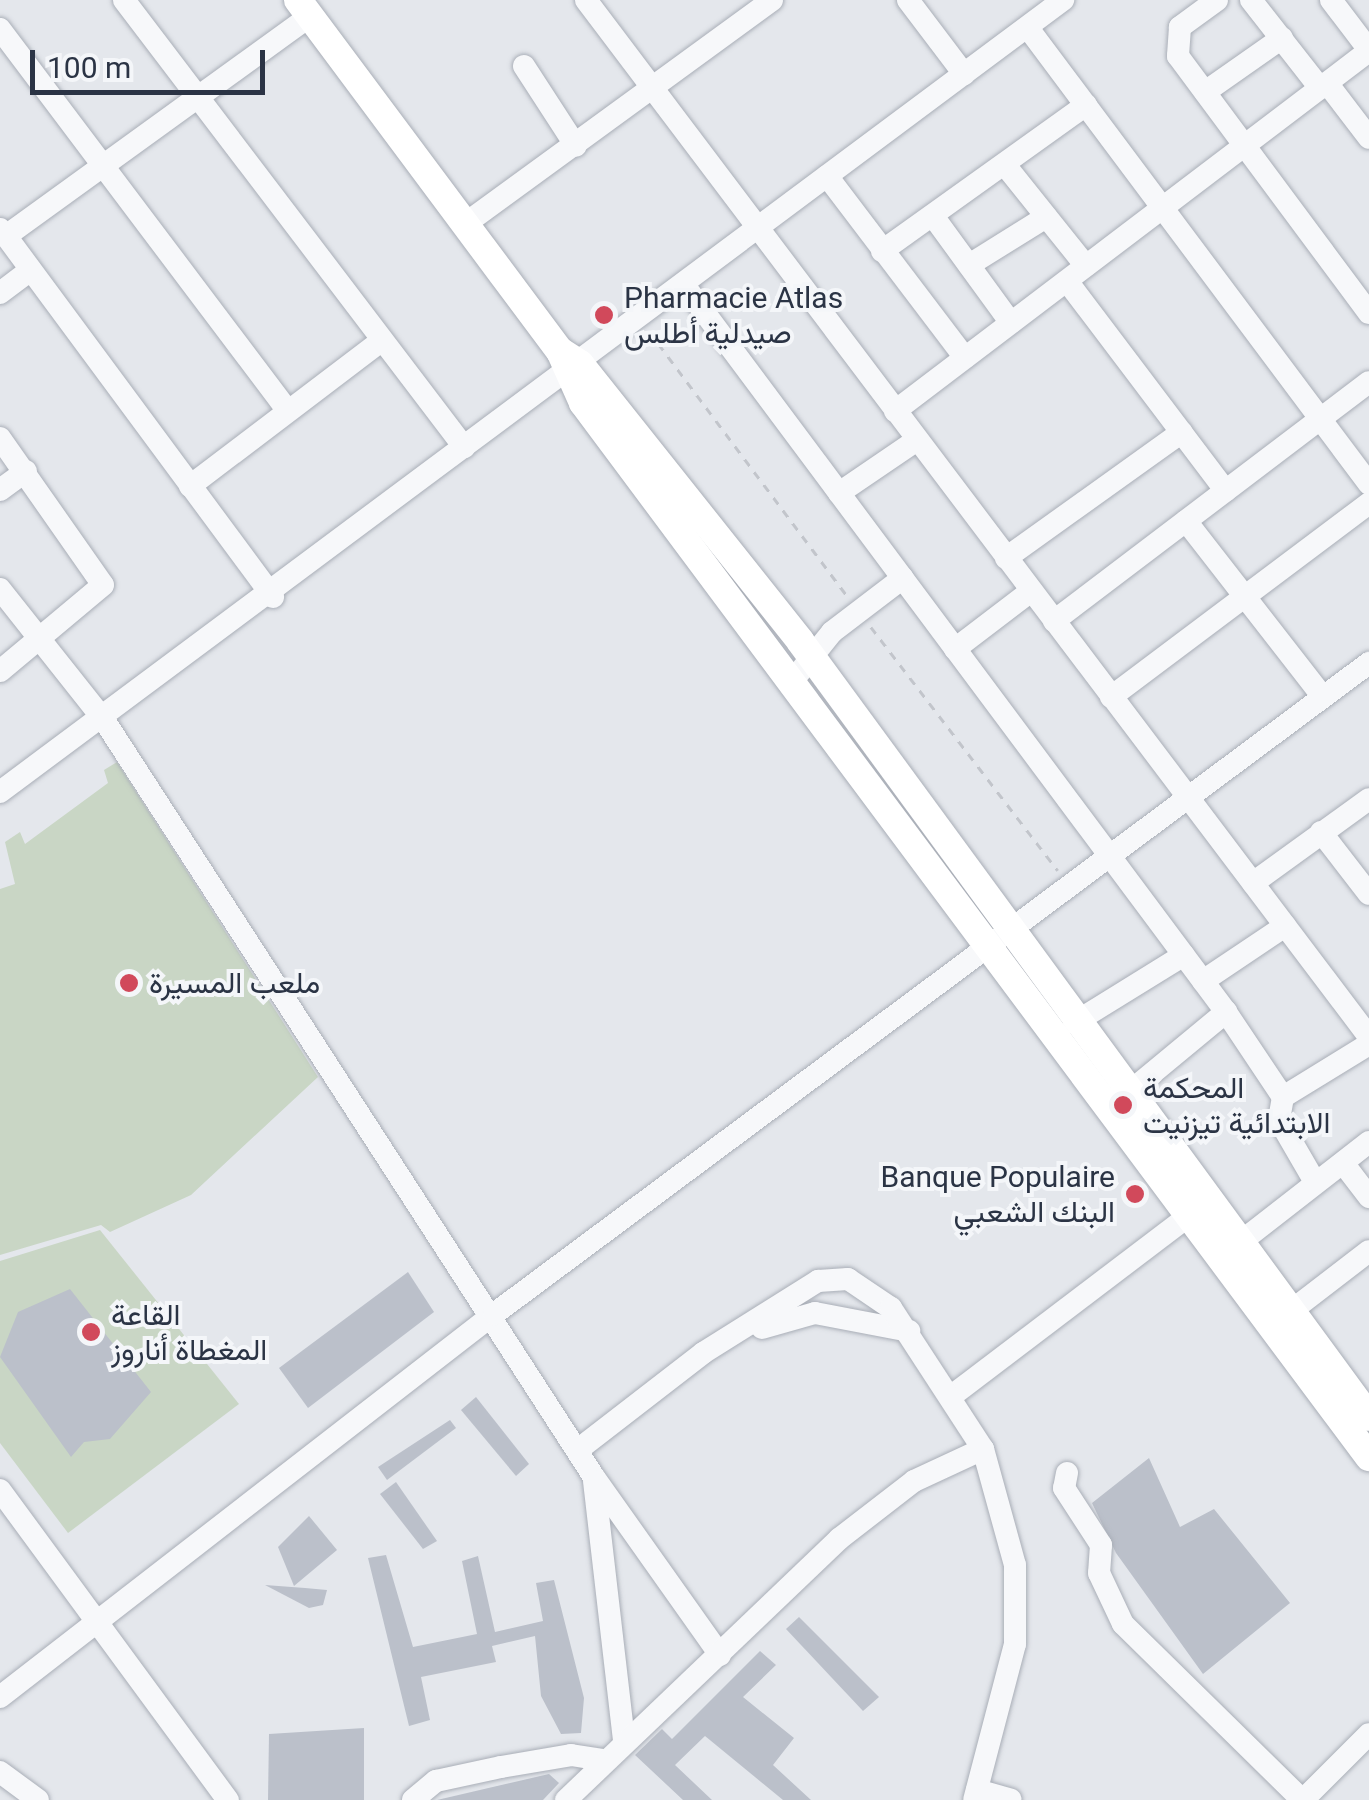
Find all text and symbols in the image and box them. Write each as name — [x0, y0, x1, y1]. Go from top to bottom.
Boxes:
scale bar — [35, 30, 270, 92]
text: 100 m — [47, 50, 131, 85]
place label: Pharmacie Atlas صيدلية أطلس — [624, 280, 843, 350]
marker: Pharmacie Atlas صيدلية أطلس — [593, 304, 615, 326]
place label: ملعب المسيرة — [149, 965, 320, 1001]
marker: ملعب المسيرة — [118, 972, 140, 994]
place label: المحكمة الابتدائية تيزنيت — [1143, 1070, 1331, 1140]
marker: المحكمة الابتدائية تيزنيت — [1112, 1094, 1134, 1116]
place label: Banque Populaire البنك الشعبي — [881, 1159, 1115, 1230]
marker: Banque Populaire البنك الشعبي — [1124, 1183, 1146, 1205]
place label: القاعة المغطاة أناروز — [111, 1297, 267, 1368]
marker: القاعة المغطاة أناروز — [80, 1321, 102, 1343]

